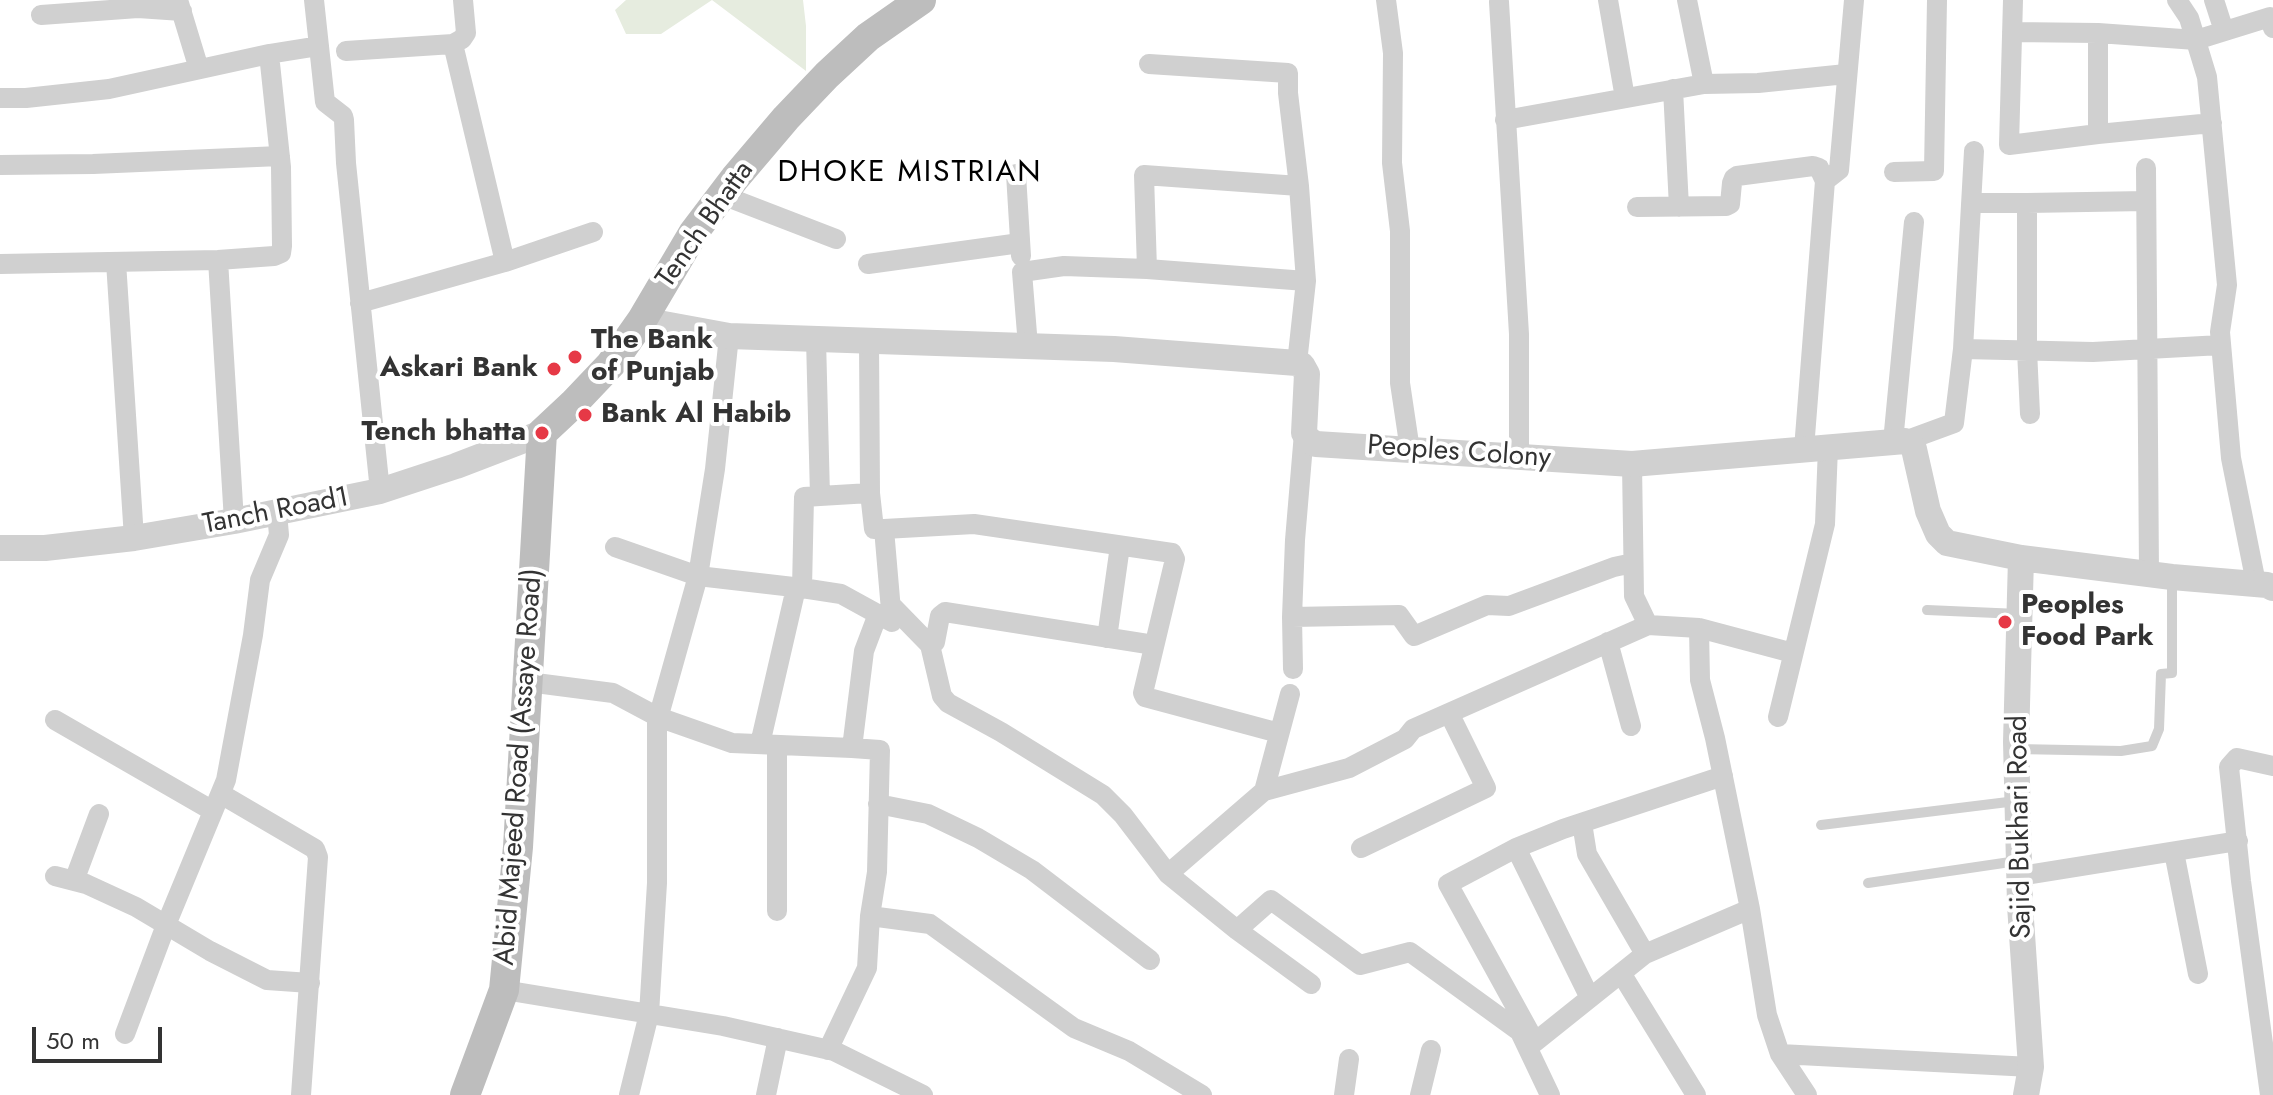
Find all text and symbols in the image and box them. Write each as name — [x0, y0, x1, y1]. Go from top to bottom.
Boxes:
street label: Tench Bhatta — [650, 155, 762, 295]
district label: DHOKE MISTRIAN — [777, 156, 1043, 192]
place label: The Bank of Punjab — [591, 324, 715, 390]
marker: The Bank of Punjab — [566, 348, 584, 366]
place label: Askari Bank — [380, 352, 538, 386]
marker: Askari Bank — [545, 360, 563, 378]
place label: Bank Al Habib — [601, 398, 791, 432]
marker: Bank Al Habib — [576, 406, 594, 424]
place label: Tench bhatta — [362, 416, 526, 450]
marker: Tench bhatta — [533, 424, 551, 442]
street label: Peoples Colony — [1366, 430, 1552, 476]
street label: Tanch Road1 — [200, 481, 352, 543]
street label: Abid Majeed Road (Assaye Road) — [489, 567, 551, 967]
place label: Peoples Food Park — [2021, 589, 2154, 655]
marker: Peoples Food Park — [1996, 613, 2014, 631]
street label: Sajid Bukhari Road — [2002, 715, 2040, 939]
scale bar — [36, 1011, 166, 1061]
text: 50 m — [46, 1023, 100, 1058]

